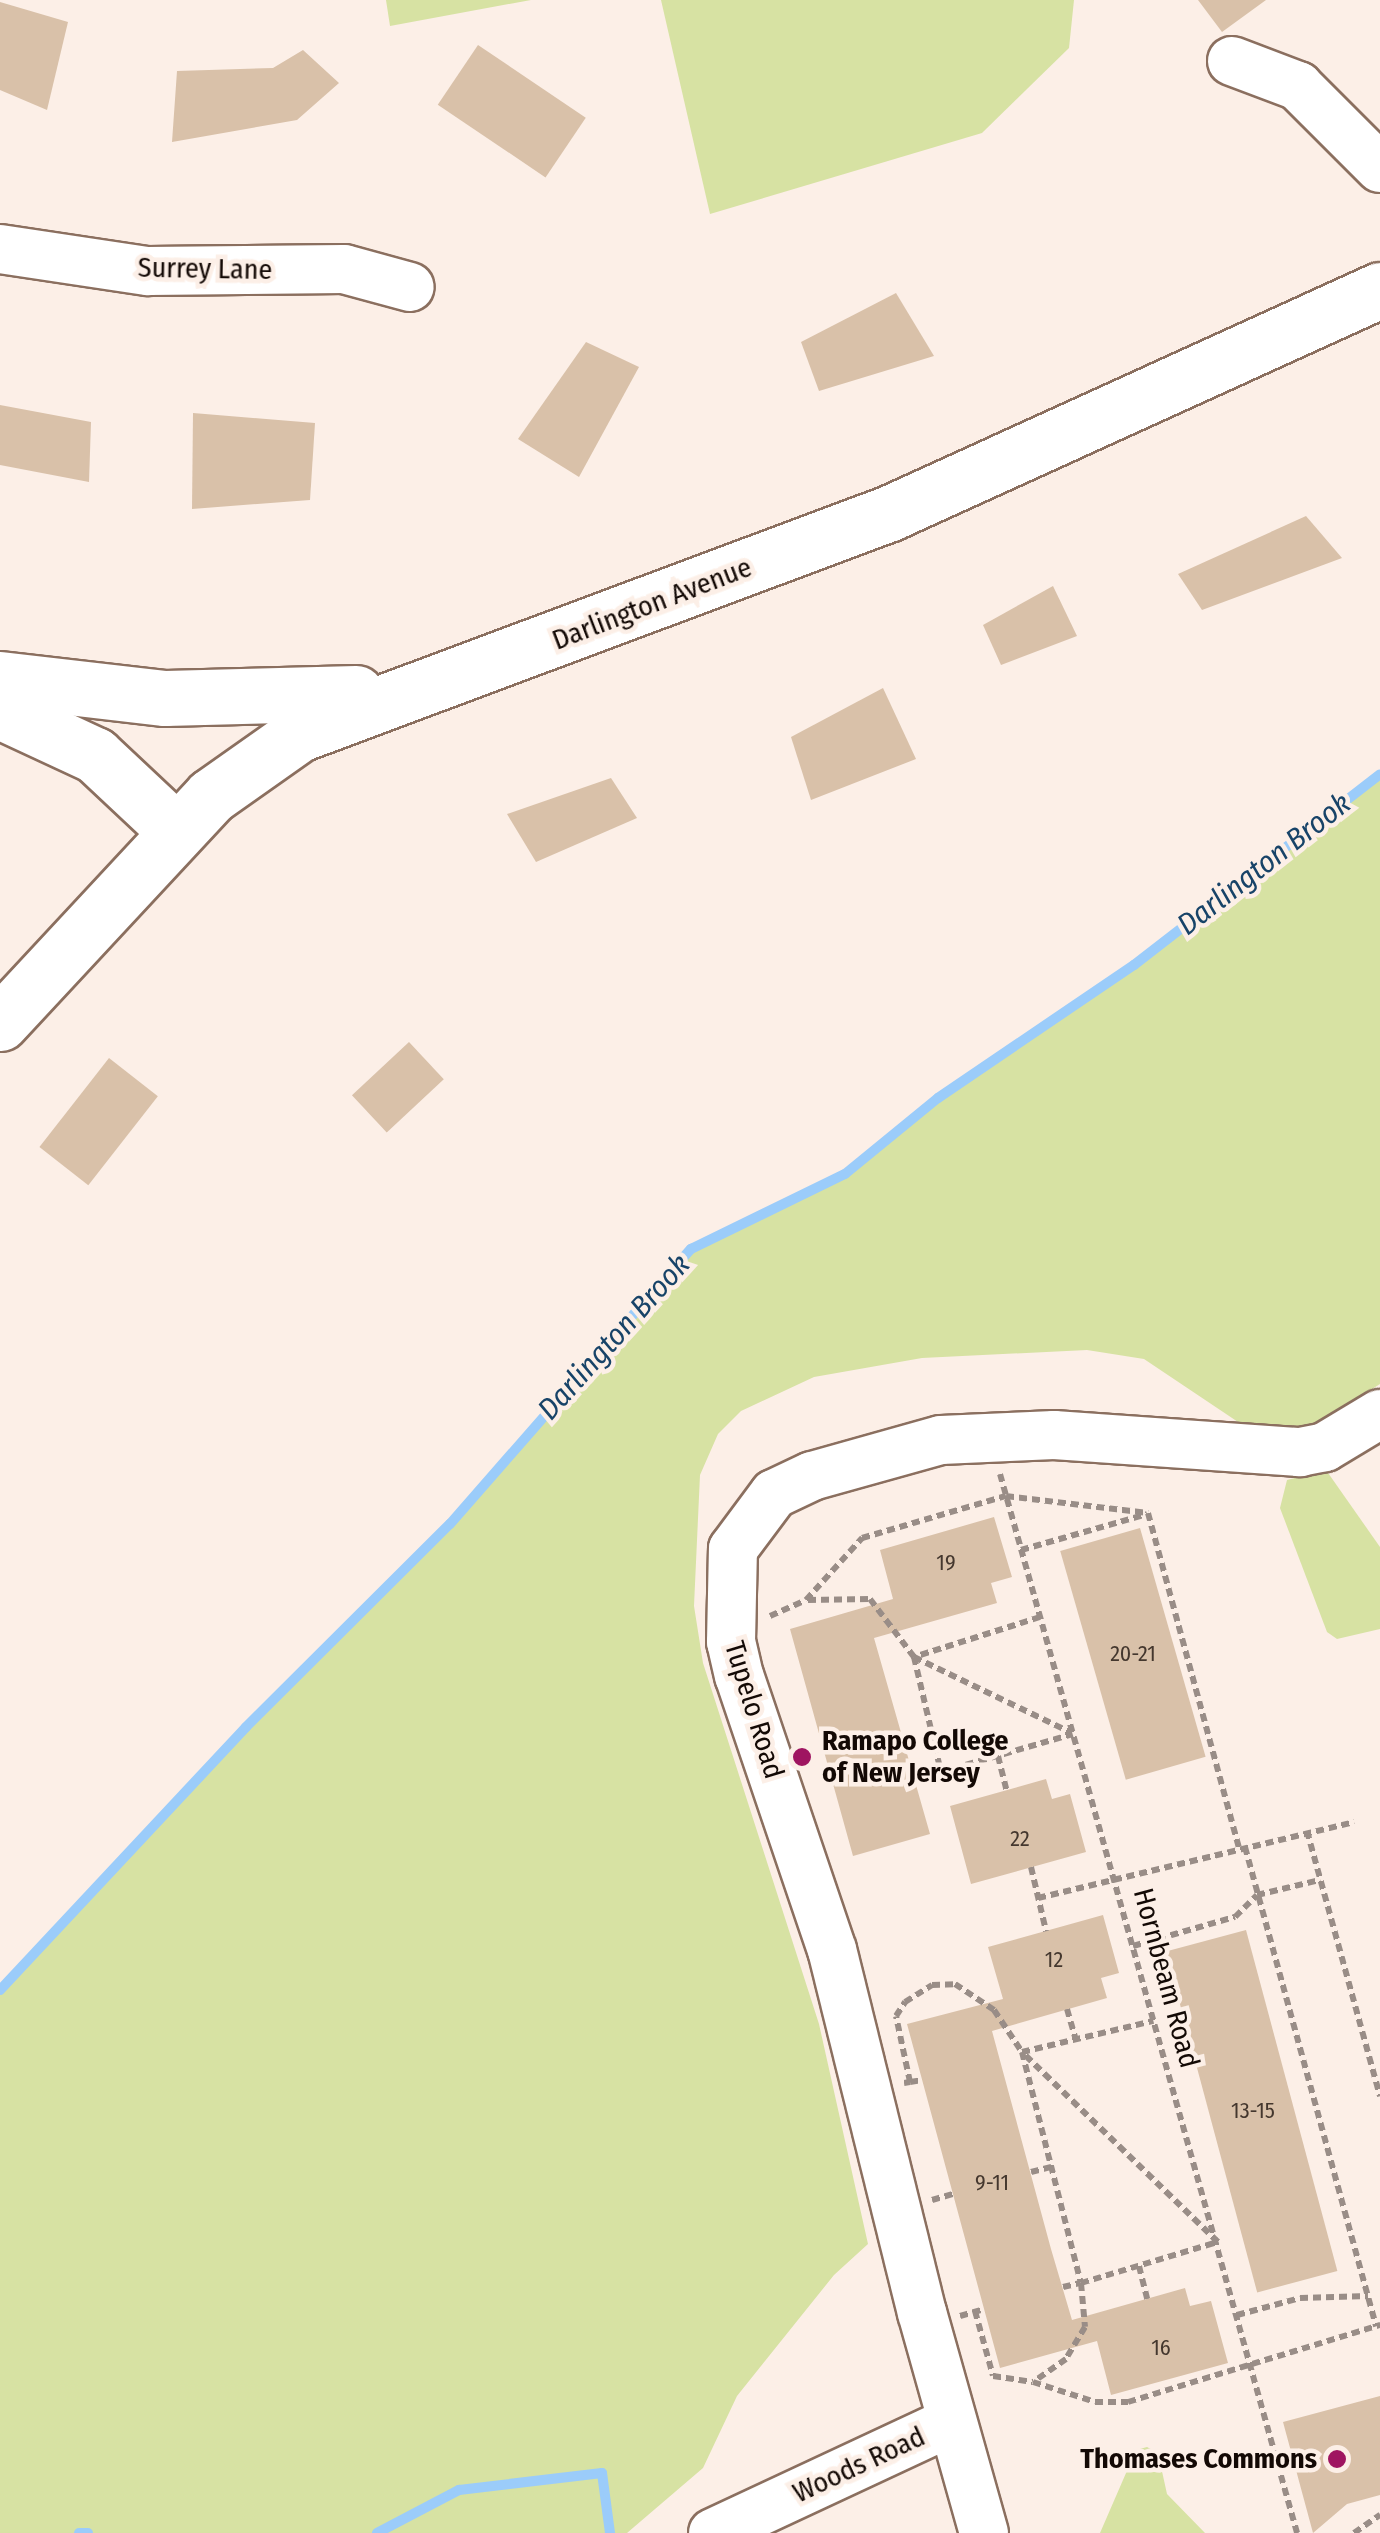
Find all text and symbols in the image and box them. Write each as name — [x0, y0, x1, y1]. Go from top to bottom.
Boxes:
street label: Surrey Lane — [137, 251, 273, 287]
street label: Darlington Avenue — [548, 551, 756, 657]
water label: Darlington Brook — [1170, 785, 1358, 943]
water label: Darlington Brook — [530, 1247, 698, 1427]
house number: 19 — [936, 1550, 956, 1576]
street label: Tupelo Road — [717, 1637, 791, 1783]
house number: 20-21 — [1110, 1641, 1156, 1667]
place label: Ramapo College of New Jersey — [822, 1724, 1009, 1790]
marker: Ramapo College of New Jersey — [791, 1746, 813, 1768]
house number: 22 — [1010, 1826, 1030, 1852]
street label: Hornbeam Road — [1126, 1885, 1206, 2071]
house number: 12 — [1045, 1947, 1063, 1973]
house number: 13-15 — [1231, 2098, 1275, 2124]
house number: 9-11 — [975, 2170, 1009, 2196]
house number: 16 — [1151, 2335, 1171, 2361]
street label: Woods Road — [788, 2420, 930, 2510]
place label: Thomases Commons — [1080, 2442, 1317, 2476]
marker: Thomases Commons — [1326, 2448, 1348, 2470]

